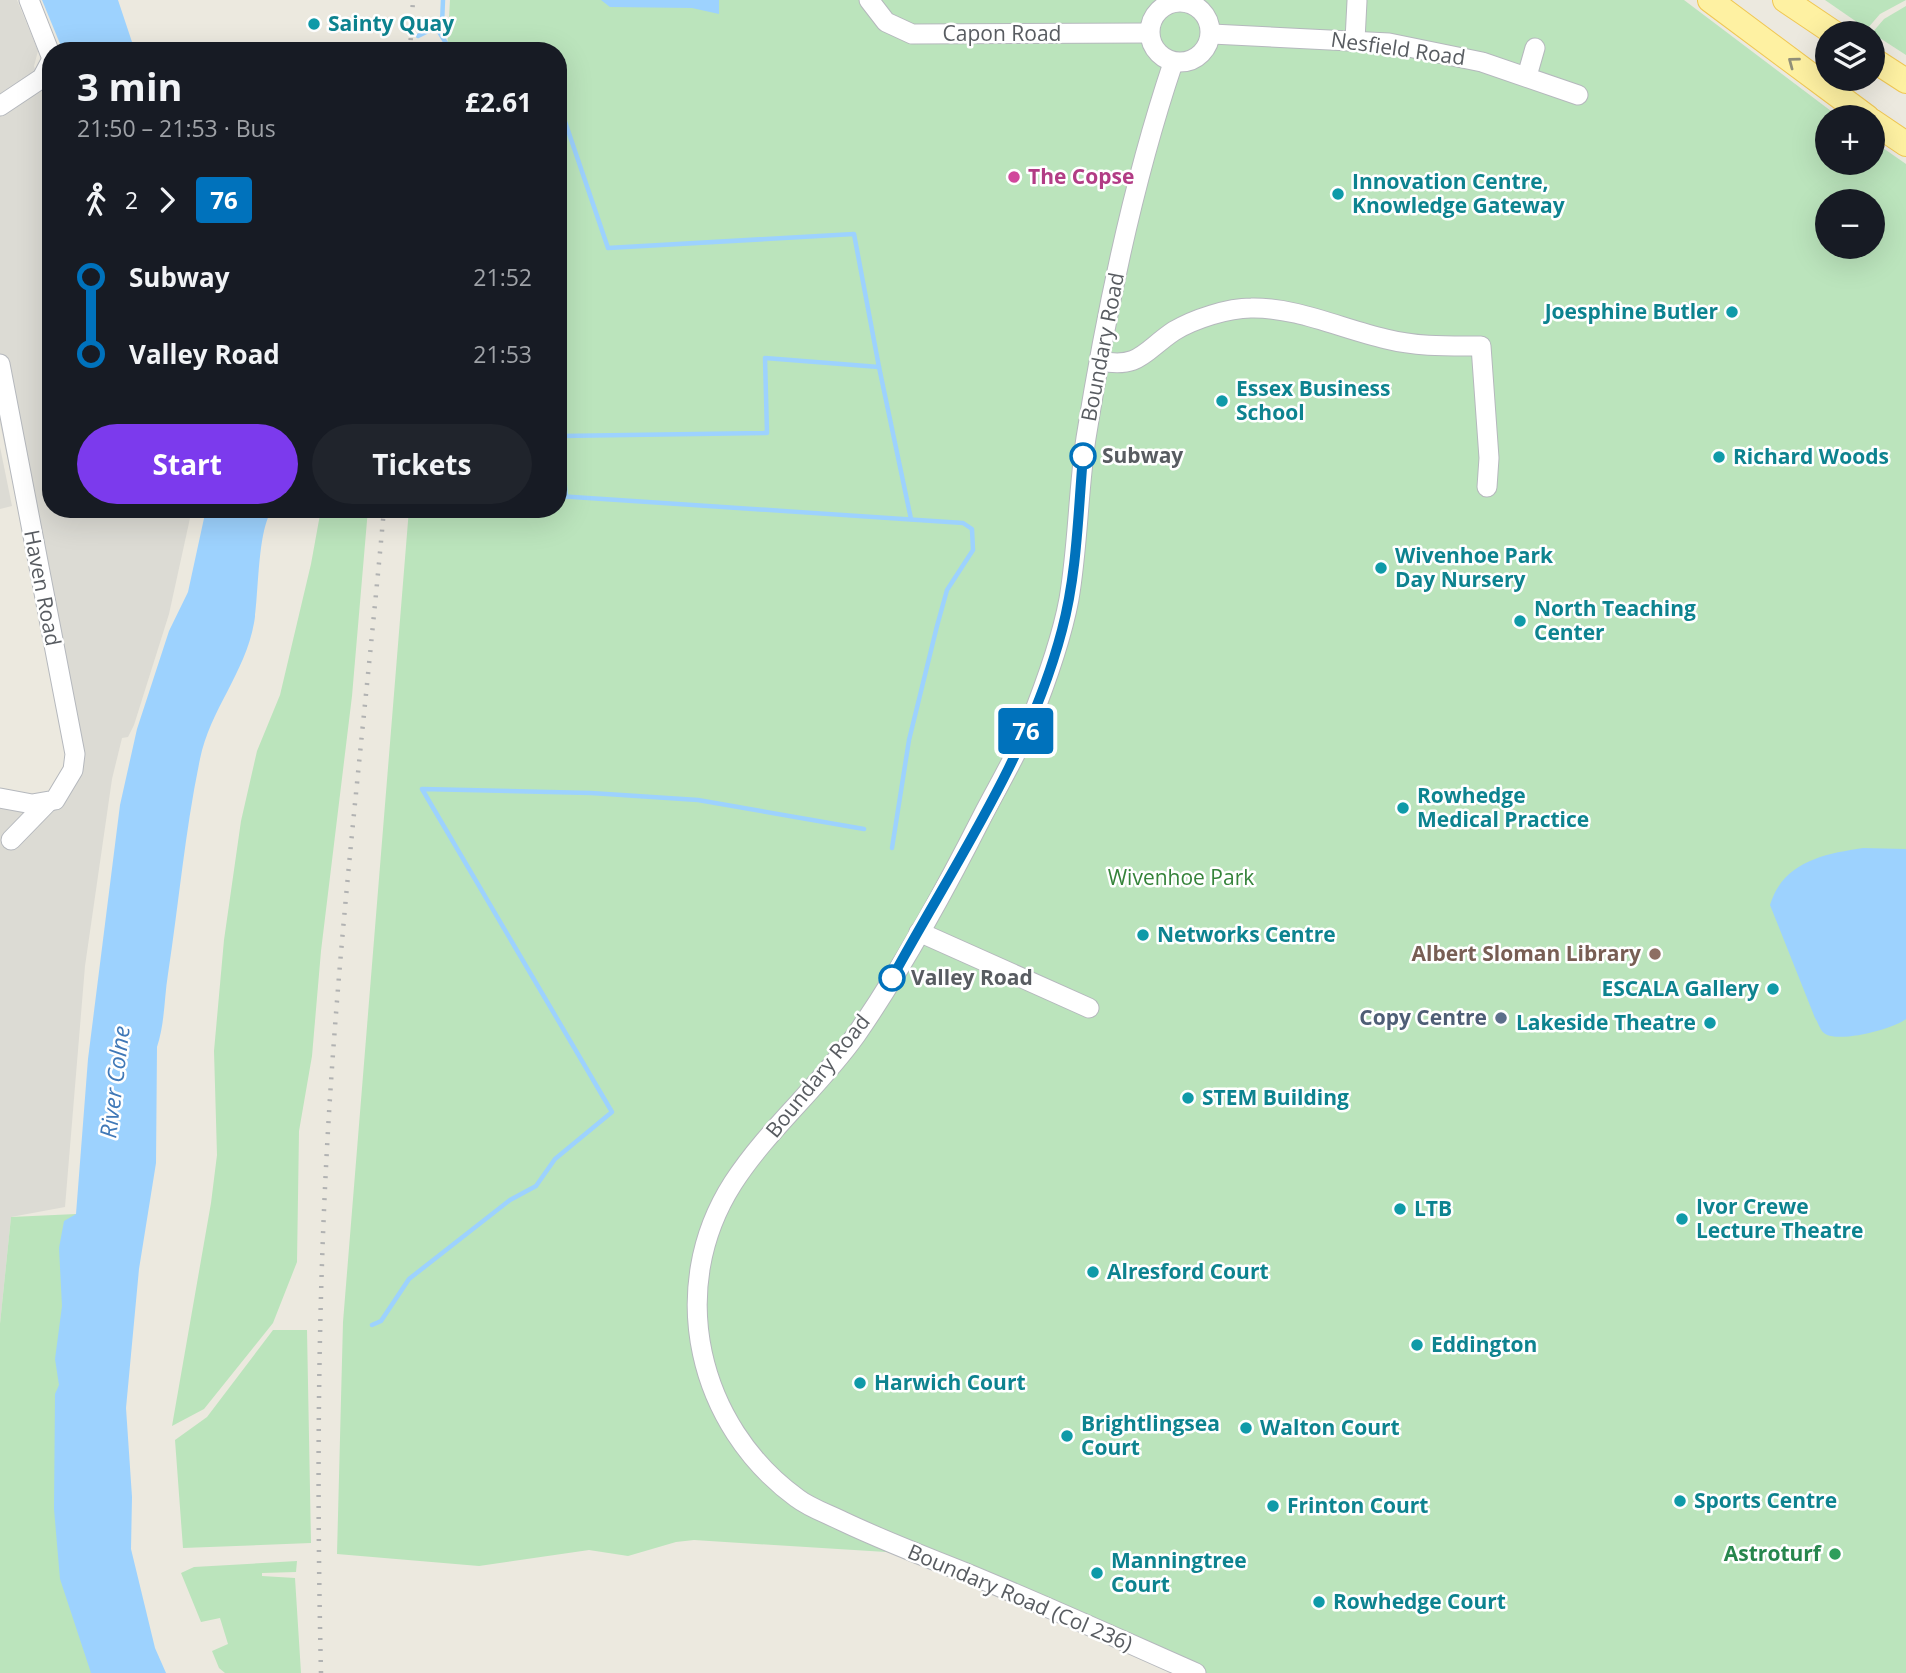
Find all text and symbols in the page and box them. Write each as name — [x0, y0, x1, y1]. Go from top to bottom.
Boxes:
place label: Sainty Quay — [328, 9, 454, 37]
marker: Sainty Quay — [306, 16, 322, 32]
street label: Capon Road — [943, 19, 1061, 47]
map controls — [1815, 21, 1885, 259]
button: layers — [1815, 21, 1885, 91]
street label: Nesfield Road — [1329, 25, 1467, 71]
one-way arrow — [1788, 58, 1801, 70]
text: 3 min — [77, 60, 182, 112]
text: £2.61 — [465, 84, 532, 120]
button: + — [1815, 105, 1885, 175]
text: 21:50 – 21:53 · Bus — [77, 112, 276, 144]
place label: The Copse — [1028, 162, 1134, 190]
place label: Innovation Centre, Knowledge Gateway — [1352, 167, 1565, 219]
marker: The Copse — [1006, 169, 1022, 185]
icon: walk — [77, 181, 115, 219]
icon: forward — [148, 181, 186, 219]
text: 76 — [210, 183, 238, 216]
text: 2 — [125, 184, 138, 216]
marker: Innovation Centre, Knowledge Gateway — [1330, 186, 1346, 202]
button: − — [1815, 189, 1885, 259]
text: Subway — [129, 259, 230, 295]
text: 21:52 — [473, 261, 532, 293]
street label: Boundary Road — [1074, 270, 1130, 424]
place label: Joesphine Butler — [1543, 297, 1718, 325]
marker: Joesphine Butler — [1724, 304, 1740, 320]
text: Valley Road — [129, 336, 280, 372]
text: 21:53 — [473, 338, 532, 370]
place label: Essex Business School — [1236, 374, 1391, 426]
marker: Essex Business School — [1214, 393, 1230, 409]
button: Start — [77, 424, 298, 504]
button: Tickets — [312, 424, 532, 504]
place label: Subway — [1102, 441, 1183, 469]
place label: Richard Woods — [1733, 442, 1889, 470]
marker: Subway — [1070, 443, 1096, 469]
marker: Richard Woods — [1711, 449, 1727, 465]
street label: Haven Road — [18, 527, 68, 648]
place label: Wivenhoe Park Day Nursery — [1395, 541, 1554, 593]
marker: Wivenhoe Park Day Nursery — [1373, 560, 1389, 576]
place label: North Teaching Center — [1534, 594, 1696, 646]
marker: North Teaching Center — [1512, 613, 1528, 629]
line badge: 76 — [995, 708, 1058, 754]
text: 76 — [1012, 714, 1040, 747]
place label: Rowhedge Medical Practice — [1417, 781, 1589, 833]
marker: Rowhedge Medical Practice — [1395, 800, 1411, 816]
park label: Wivenhoe Park — [1108, 863, 1254, 891]
place label: Networks Centre — [1157, 920, 1336, 948]
marker: Networks Centre — [1135, 927, 1151, 943]
place label: Albert Sloman Library — [1411, 939, 1641, 967]
marker: Albert Sloman Library — [1647, 946, 1663, 962]
place label: Valley Road — [911, 963, 1033, 991]
marker: Valley Road — [879, 965, 905, 991]
place label: ESCALA Gallery — [1601, 974, 1759, 1002]
marker: ESCALA Gallery — [1765, 981, 1781, 997]
place label: Copy Centre — [1359, 1003, 1487, 1031]
street label: Boundary Road — [759, 1008, 876, 1143]
place label: Lakeside Theatre — [1516, 1008, 1696, 1036]
marker: Copy Centre — [1493, 1010, 1509, 1026]
marker: Lakeside Theatre — [1702, 1015, 1718, 1031]
water label: River Colne — [91, 1024, 137, 1140]
place label: STEM Building — [1202, 1083, 1349, 1111]
marker: STEM Building — [1180, 1090, 1196, 1106]
place label: Ivor Crewe Lecture Theatre — [1696, 1192, 1864, 1244]
place label: LTB — [1414, 1194, 1452, 1222]
marker: LTB — [1392, 1201, 1408, 1217]
marker: Ivor Crewe Lecture Theatre — [1674, 1211, 1690, 1227]
place label: Alresford Court — [1107, 1257, 1269, 1285]
marker: Alresford Court — [1085, 1264, 1101, 1280]
place label: Eddington — [1431, 1330, 1537, 1358]
marker: Eddington — [1409, 1337, 1425, 1353]
place label: Harwich Court — [874, 1368, 1026, 1396]
marker: Harwich Court — [852, 1375, 868, 1391]
place label: Brightlingsea Court — [1081, 1409, 1220, 1461]
place label: Walton Court — [1260, 1413, 1400, 1441]
marker: Walton Court — [1238, 1420, 1254, 1436]
marker: Brightlingsea Court — [1059, 1428, 1075, 1444]
place label: Sports Centre — [1694, 1486, 1837, 1514]
place label: Frinton Court — [1287, 1491, 1428, 1519]
marker: Sports Centre — [1672, 1493, 1688, 1509]
marker: Frinton Court — [1265, 1498, 1281, 1514]
street label: Boundary Road (Col 236) — [904, 1537, 1137, 1657]
place label: Astroturf — [1724, 1539, 1823, 1567]
place label: Manningtree Court — [1111, 1546, 1247, 1598]
marker: Astroturf — [1827, 1546, 1843, 1562]
marker: Manningtree Court — [1089, 1565, 1105, 1581]
place label: Rowhedge Court — [1333, 1587, 1506, 1615]
marker: Rowhedge Court — [1311, 1594, 1327, 1610]

